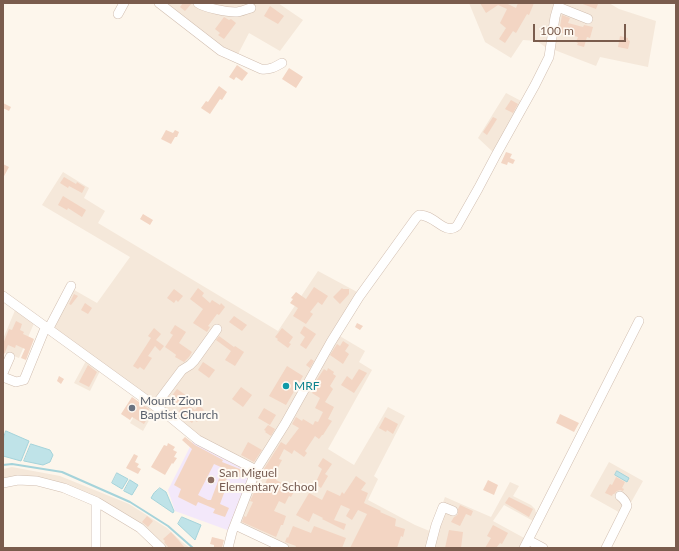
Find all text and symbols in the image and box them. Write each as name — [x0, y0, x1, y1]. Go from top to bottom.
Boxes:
scale bar — [535, 16, 628, 42]
text: 100 m — [540, 23, 574, 38]
place label: MRF — [294, 379, 319, 393]
marker: MRF — [281, 381, 291, 391]
place label: Mount Zion Baptist Church — [140, 394, 218, 422]
marker: Mount Zion Baptist Church — [127, 403, 137, 413]
place label: San Miguel Elementary School — [219, 466, 317, 494]
marker: San Miguel Elementary School — [206, 475, 216, 485]

